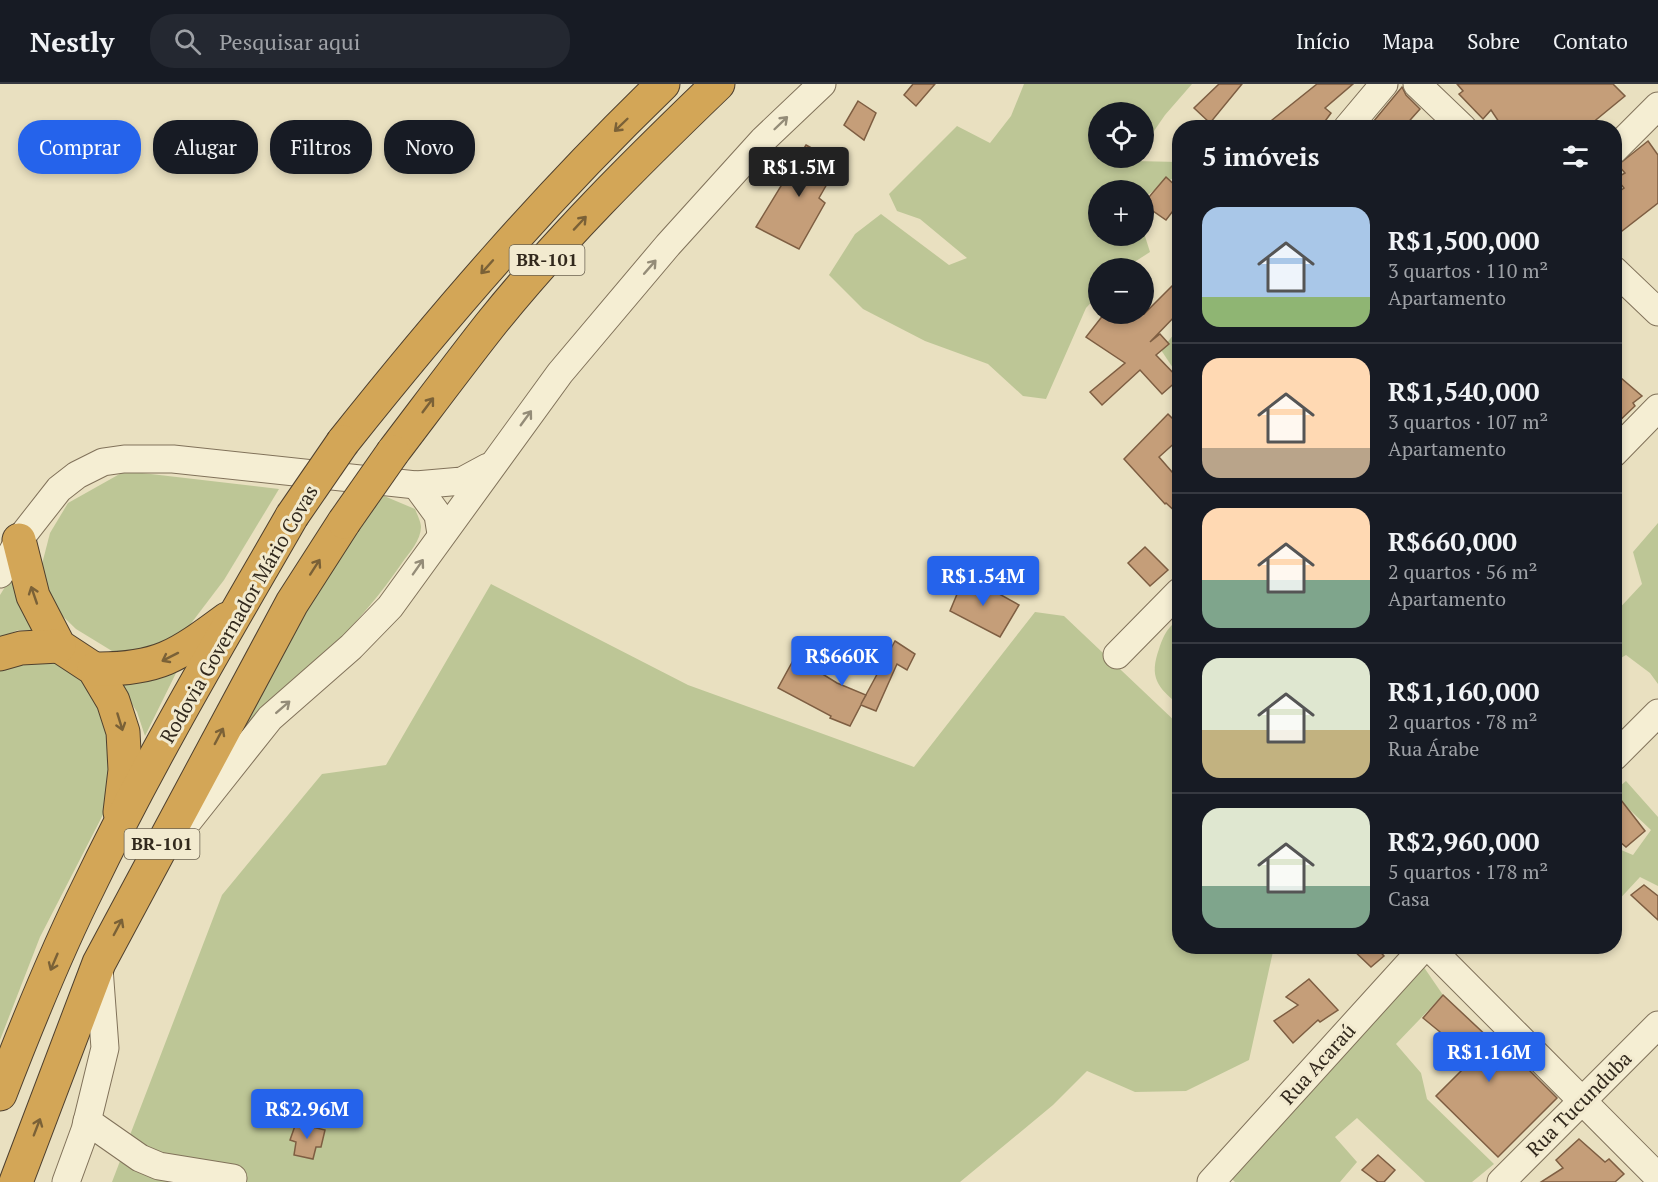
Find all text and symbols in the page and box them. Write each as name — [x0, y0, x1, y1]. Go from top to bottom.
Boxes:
search box — [150, 14, 570, 68]
text: Nestly — [30, 23, 114, 60]
icon: search — [171, 25, 204, 58]
text: Pesquisar aqui — [219, 27, 360, 56]
text: Início — [1296, 27, 1350, 55]
text: Mapa — [1383, 27, 1434, 55]
text: Sobre — [1467, 27, 1520, 55]
text: Contato — [1553, 27, 1628, 55]
map controls — [1088, 102, 1154, 324]
button: locate — [1088, 102, 1154, 168]
one-way arrow — [613, 117, 628, 132]
one-way arrow — [773, 117, 788, 131]
chip: Comprar — [18, 120, 141, 174]
chip: Alugar — [153, 120, 258, 174]
chip: Filtros — [270, 120, 372, 174]
chip: Novo — [384, 120, 475, 174]
text: 5 imóveis — [1202, 139, 1319, 173]
icon: filters — [1559, 140, 1592, 173]
pin: R$1.5M — [750, 147, 848, 198]
text: R$1.5M — [763, 153, 835, 180]
button: + — [1088, 180, 1154, 246]
one-way arrow — [573, 216, 587, 231]
text: R$1,500,000 — [1388, 223, 1540, 257]
icon: home — [1250, 231, 1322, 303]
road number: BR-101 — [510, 245, 584, 275]
text: 3 quartos · 110 m² — [1388, 257, 1548, 284]
button: − — [1088, 258, 1154, 324]
one-way arrow — [480, 259, 494, 274]
one-way arrow — [643, 260, 657, 275]
text: Apartamento — [1388, 284, 1506, 311]
text: R$1,540,000 — [1388, 374, 1540, 408]
icon: home — [1250, 382, 1322, 454]
one-way arrow — [422, 398, 435, 414]
text: 3 quartos · 107 m² — [1388, 408, 1548, 435]
one-way arrow — [519, 410, 532, 426]
text: Apartamento — [1388, 435, 1506, 462]
street label: Rodovia Governador Mário Covas — [153, 480, 324, 748]
text: R$660,000 — [1388, 524, 1517, 558]
icon: home — [1250, 532, 1322, 604]
pin: R$1.54M — [928, 556, 1038, 607]
text: 2 quartos · 56 m² — [1388, 558, 1537, 585]
one-way arrow — [309, 559, 321, 576]
one-way arrow — [412, 560, 424, 576]
text: R$1.54M — [941, 562, 1025, 589]
text: Apartamento — [1388, 585, 1506, 612]
one-way arrow — [27, 586, 38, 605]
pin: R$660K — [793, 636, 891, 687]
text: R$660K — [805, 642, 879, 669]
one-way arrow — [161, 652, 179, 663]
text: R$1,160,000 — [1388, 674, 1540, 708]
icon: home — [1250, 682, 1322, 754]
one-way arrow — [275, 700, 291, 713]
text: 2 quartos · 78 m² — [1388, 708, 1537, 735]
one-way arrow — [115, 712, 126, 731]
one-way arrow — [214, 728, 225, 746]
text: Rua Árabe — [1388, 735, 1479, 762]
text: R$2,960,000 — [1388, 824, 1540, 858]
road number: BR-101 — [124, 829, 200, 859]
icon: home — [1250, 832, 1322, 904]
text: 5 quartos · 178 m² — [1388, 858, 1548, 885]
text: Casa — [1388, 885, 1430, 912]
one-way arrow — [113, 919, 124, 937]
one-way arrow — [47, 953, 59, 971]
street label: Rua Acaraú — [1274, 1017, 1361, 1110]
pin: R$1.16M — [1434, 1032, 1544, 1083]
text: R$1.16M — [1447, 1038, 1531, 1065]
street label: Rua Tucunduba — [1520, 1045, 1637, 1162]
pin: R$2.96M — [252, 1089, 362, 1140]
text: R$2.96M — [265, 1095, 349, 1122]
one-way arrow — [32, 1118, 43, 1137]

